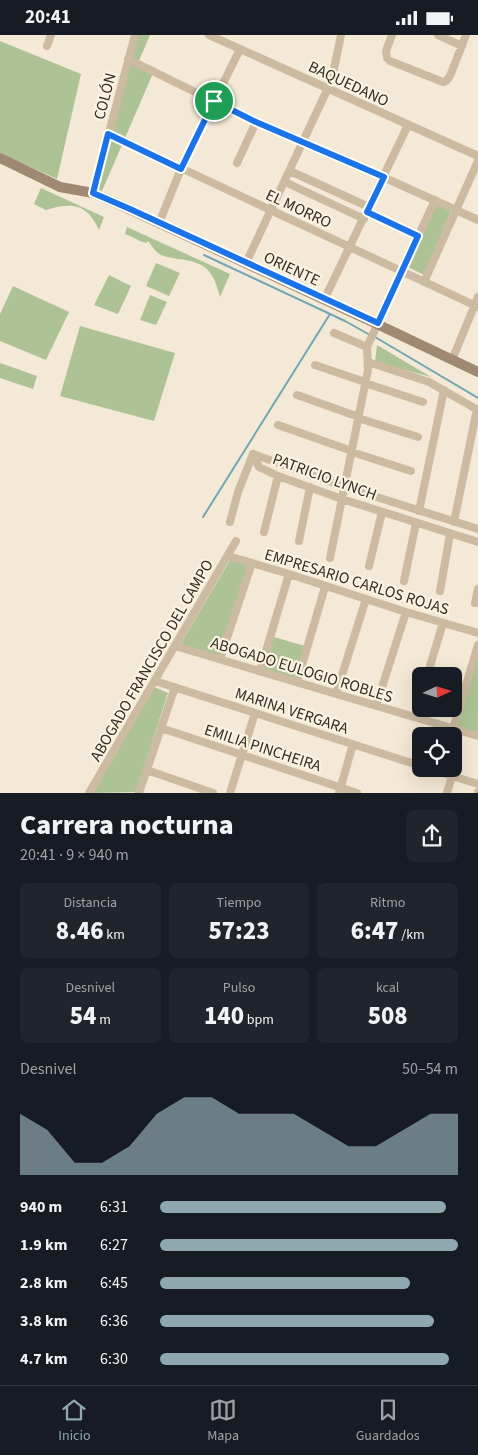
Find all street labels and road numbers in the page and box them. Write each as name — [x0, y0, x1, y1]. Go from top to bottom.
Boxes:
street label: BAQUEDANO — [305, 56, 392, 112]
street label: COLÓN — [88, 70, 122, 122]
street label: EL MORRO — [262, 184, 335, 234]
street label: ORIENTE — [260, 246, 323, 291]
street label: PATRICIO LYNCH — [270, 448, 380, 506]
street label: EMPRESARIO CARLOS ROJAS — [262, 543, 452, 620]
street label: ABOGADO FRANCISCO DEL CAMPO — [85, 556, 219, 765]
street label: ABOGADO EULOGIO ROBLES — [208, 632, 395, 708]
street label: MARINA VERGARA — [232, 682, 351, 740]
street label: EMILIA PINCHEIRA — [201, 719, 324, 777]

